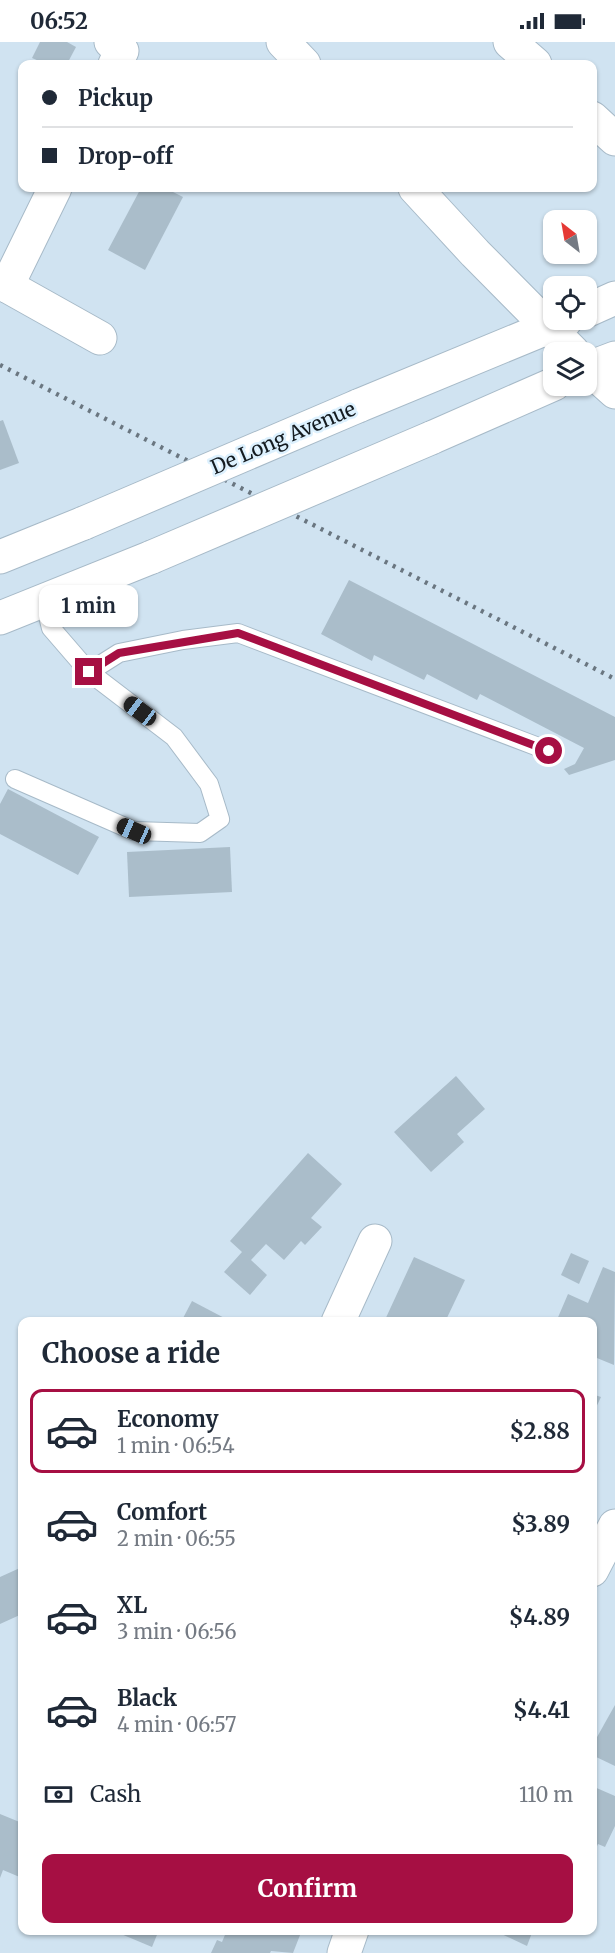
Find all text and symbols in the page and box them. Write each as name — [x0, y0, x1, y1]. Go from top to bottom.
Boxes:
text: 06:52 — [30, 7, 88, 35]
text: Pickup — [78, 84, 153, 112]
text: Drop-off — [78, 142, 173, 170]
north arrow — [543, 210, 597, 264]
map controls — [543, 210, 597, 396]
button: locate — [543, 276, 597, 330]
button: layers — [543, 342, 597, 396]
street label: De Long Avenue — [207, 396, 359, 479]
callout: 1 min — [40, 585, 138, 627]
text: 1 min — [61, 593, 116, 618]
route end — [75, 658, 102, 685]
car — [120, 693, 160, 729]
route start — [535, 737, 562, 764]
car — [114, 815, 154, 847]
text: Choose a ride — [42, 1336, 220, 1370]
icon: car — [45, 1404, 99, 1458]
text: Economy — [117, 1405, 218, 1433]
text: $2.88 — [510, 1417, 570, 1445]
text: 1 min · 06:54 — [117, 1433, 235, 1458]
icon: car — [45, 1497, 99, 1551]
text: Comfort — [117, 1498, 207, 1526]
text: $3.89 — [511, 1510, 570, 1538]
text: 2 min · 06:55 — [117, 1526, 236, 1551]
icon: car — [45, 1590, 99, 1644]
text: XL — [117, 1591, 147, 1619]
text: $4.89 — [509, 1603, 570, 1631]
text: 3 min · 06:56 — [117, 1619, 237, 1644]
icon: car — [45, 1683, 99, 1737]
text: Black — [117, 1684, 177, 1712]
text: $4.41 — [513, 1696, 570, 1724]
text: 4 min · 06:57 — [117, 1712, 236, 1737]
icon: cash — [42, 1778, 75, 1811]
text: Cash — [90, 1780, 141, 1808]
text: 110 m — [519, 1782, 573, 1807]
button: Confirm — [42, 1854, 573, 1923]

